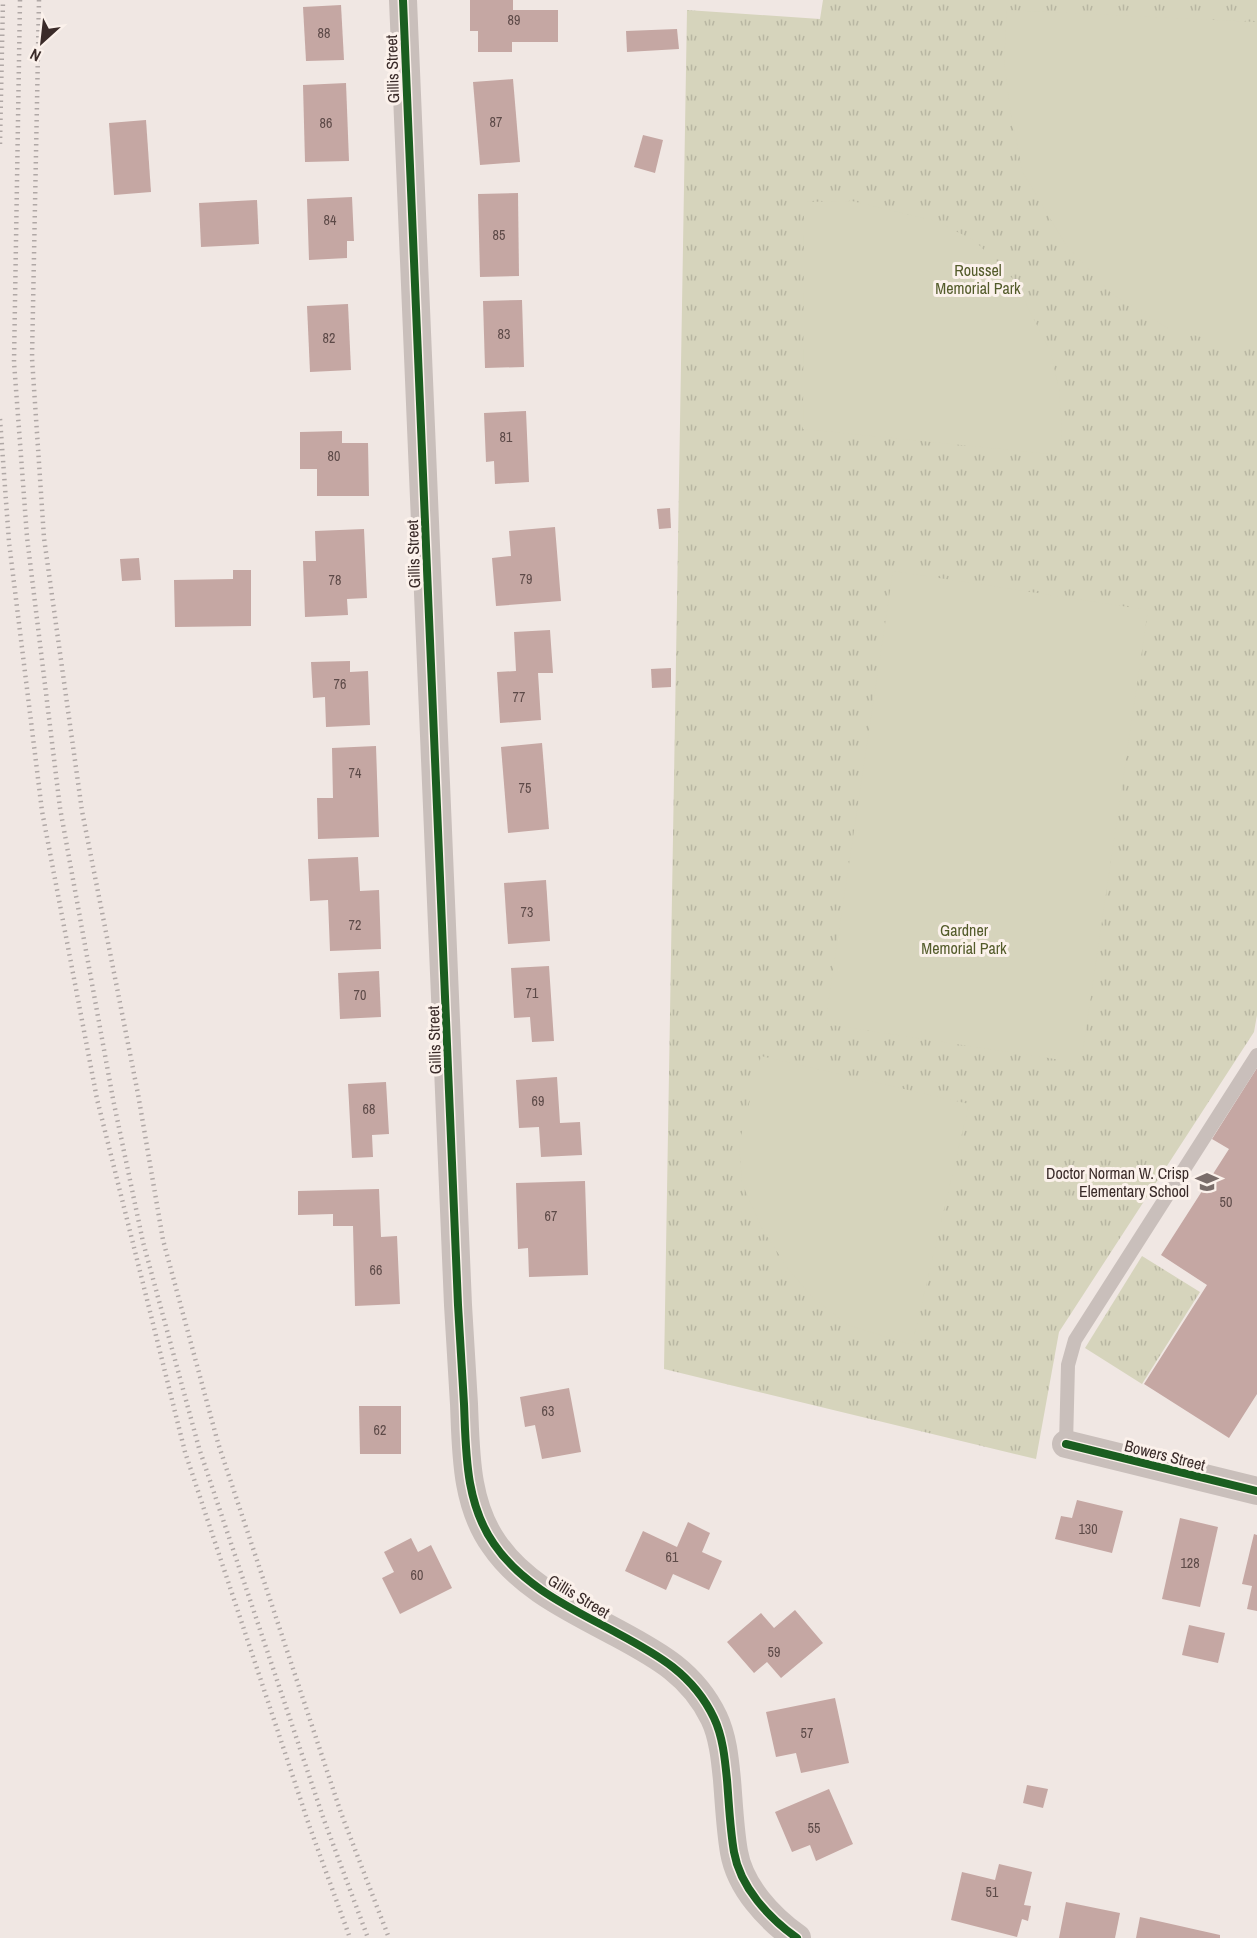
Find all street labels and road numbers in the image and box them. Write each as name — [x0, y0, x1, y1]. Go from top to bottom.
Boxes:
street label: Gillis Street — [380, 34, 404, 104]
street label: Gillis Street — [401, 519, 425, 589]
street label: Gillis Street — [422, 1005, 446, 1075]
street label: Bowers Street — [1122, 1434, 1208, 1476]
street label: Gillis Street — [544, 1569, 614, 1623]

